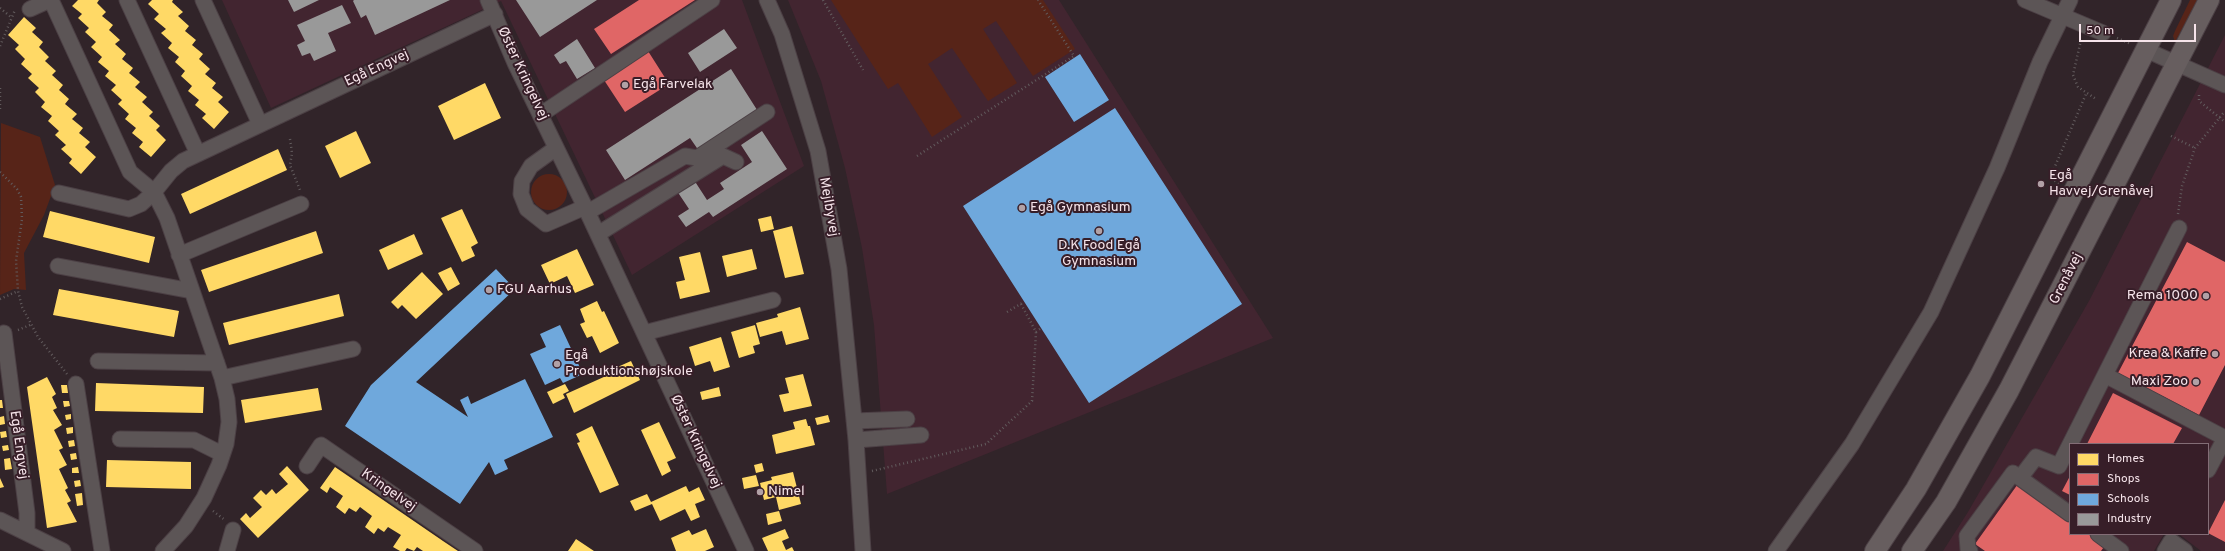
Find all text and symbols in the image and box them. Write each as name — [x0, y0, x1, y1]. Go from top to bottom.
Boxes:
scale bar — [2081, 16, 2198, 42]
text: 50 m — [2086, 23, 2114, 39]
street label: Øster Kringelvej — [493, 25, 551, 123]
street label: Egå Engvej — [342, 47, 412, 91]
place label: Egå Farvelak — [633, 77, 712, 93]
marker: Egå Farvelak — [620, 80, 630, 90]
place label: Egå Havvej/Grenåvej — [2049, 168, 2154, 200]
street label: Mejlbyvej — [815, 176, 841, 238]
marker: Egå Havvej/Grenåvej — [2036, 179, 2046, 189]
place label: Egå Gymnasium — [1030, 200, 1131, 216]
marker: Egå Gymnasium — [1017, 203, 1027, 213]
marker: D.K Food Egå Gymnasium — [1094, 226, 1104, 236]
place label: D.K Food Egå Gymnasium — [1058, 238, 1140, 270]
street label: Grenåvej — [2047, 250, 2087, 308]
place label: FGU Aarhus — [497, 282, 572, 298]
marker: FGU Aarhus — [484, 285, 494, 295]
place label: Rema 1000 — [2127, 288, 2198, 304]
marker: Rema 1000 — [2201, 291, 2211, 301]
place label: Krea & Kaffe — [2128, 346, 2207, 362]
place label: Egå Produktionshøjskole — [565, 348, 693, 380]
marker: Krea & Kaffe — [2210, 349, 2220, 359]
marker: Egå Produktionshøjskole — [552, 359, 562, 369]
place label: Maxi Zoo — [2131, 374, 2188, 390]
marker: Maxi Zoo — [2191, 377, 2201, 387]
street label: Øster Kringelvej — [666, 393, 724, 491]
street label: Egå Engvej — [5, 410, 31, 480]
legend — [2069, 443, 2209, 535]
text: Homes — [2107, 451, 2144, 467]
street label: Kringelvej — [357, 466, 419, 516]
text: Shops — [2107, 471, 2140, 487]
place label: Nimel — [768, 484, 805, 500]
marker: Nimel — [755, 487, 765, 497]
text: Schools — [2107, 491, 2149, 507]
text: Industry — [2107, 511, 2152, 527]

